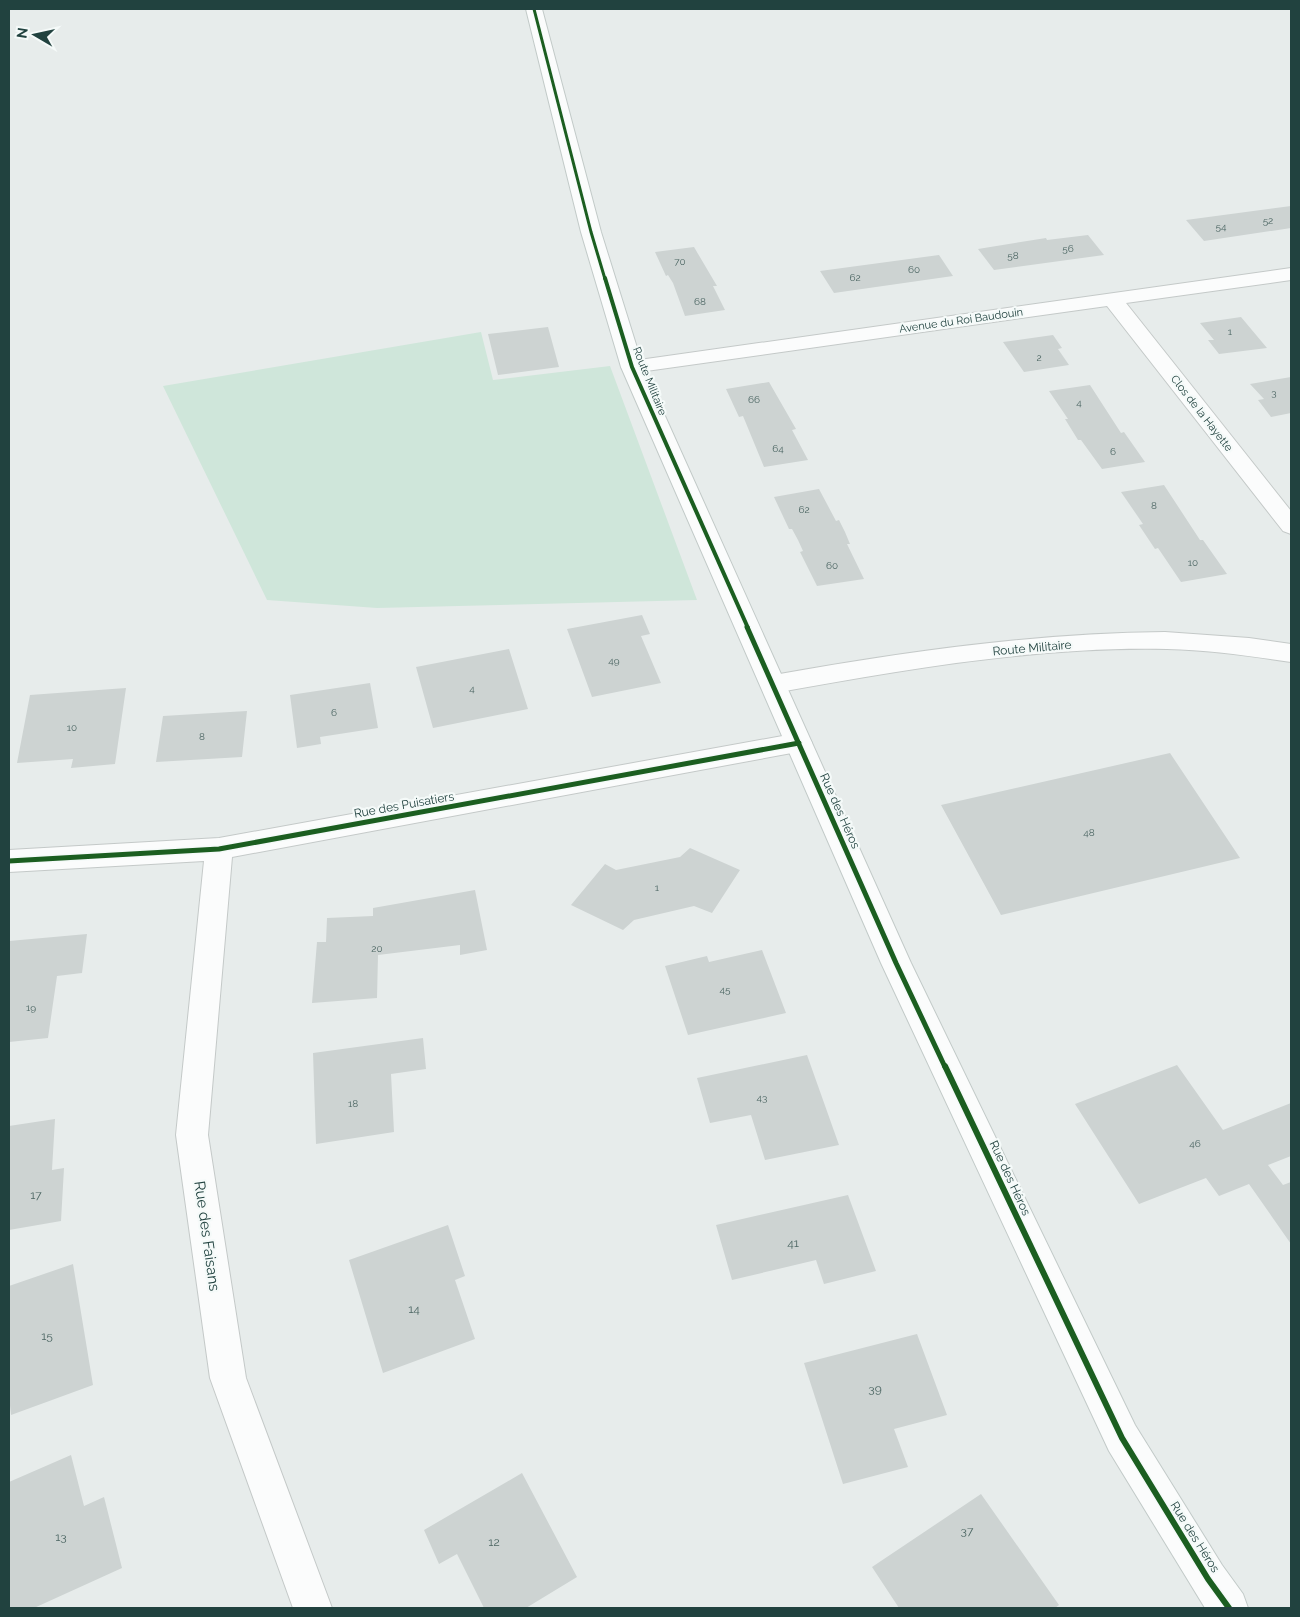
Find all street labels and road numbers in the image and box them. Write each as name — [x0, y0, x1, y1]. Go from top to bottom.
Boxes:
street label: Avenue du Roi Baudouin — [898, 305, 1024, 336]
street label: Route Militaire — [630, 345, 669, 418]
street label: Clos de la Hayette — [1168, 373, 1236, 454]
street label: Route Militaire — [992, 638, 1072, 658]
street label: Rue des Héros — [817, 771, 863, 851]
street label: Rue des Puisatiers — [353, 789, 455, 821]
street label: Rue des Héros — [987, 1138, 1034, 1218]
street label: Rue des Faisans — [190, 1180, 224, 1292]
street label: Rue des Héros — [1168, 1499, 1223, 1575]

